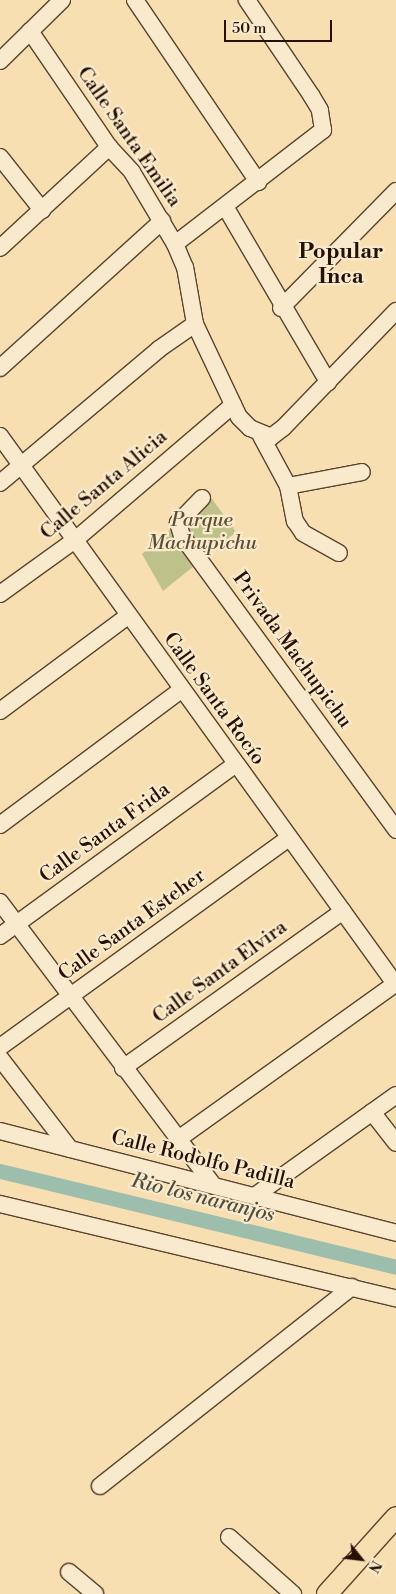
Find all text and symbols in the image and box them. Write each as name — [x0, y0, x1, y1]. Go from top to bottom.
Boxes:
scale bar — [226, 10, 334, 42]
text: 50 m — [232, 19, 266, 38]
street label: Calle Santa Emilia — [72, 62, 186, 212]
district label: Popular Inca — [299, 238, 383, 290]
street label: Calle Santa Alicia — [36, 425, 172, 545]
park label: Parque Machupichu — [147, 508, 257, 555]
street label: Privada Machupichu — [227, 567, 357, 733]
street label: Calle Santa Rocío — [158, 628, 270, 770]
street label: Calle Santa Frida — [35, 778, 175, 888]
street label: Calle Santa Esteher — [54, 864, 210, 986]
street label: Calle Santa Elvira — [148, 915, 292, 1029]
street label: Calle Rodolfo Padilla — [109, 1126, 297, 1194]
water label: Rio los naranjos — [129, 1168, 277, 1228]
north arrow — [336, 1534, 386, 1584]
text: N — [364, 1557, 385, 1575]

